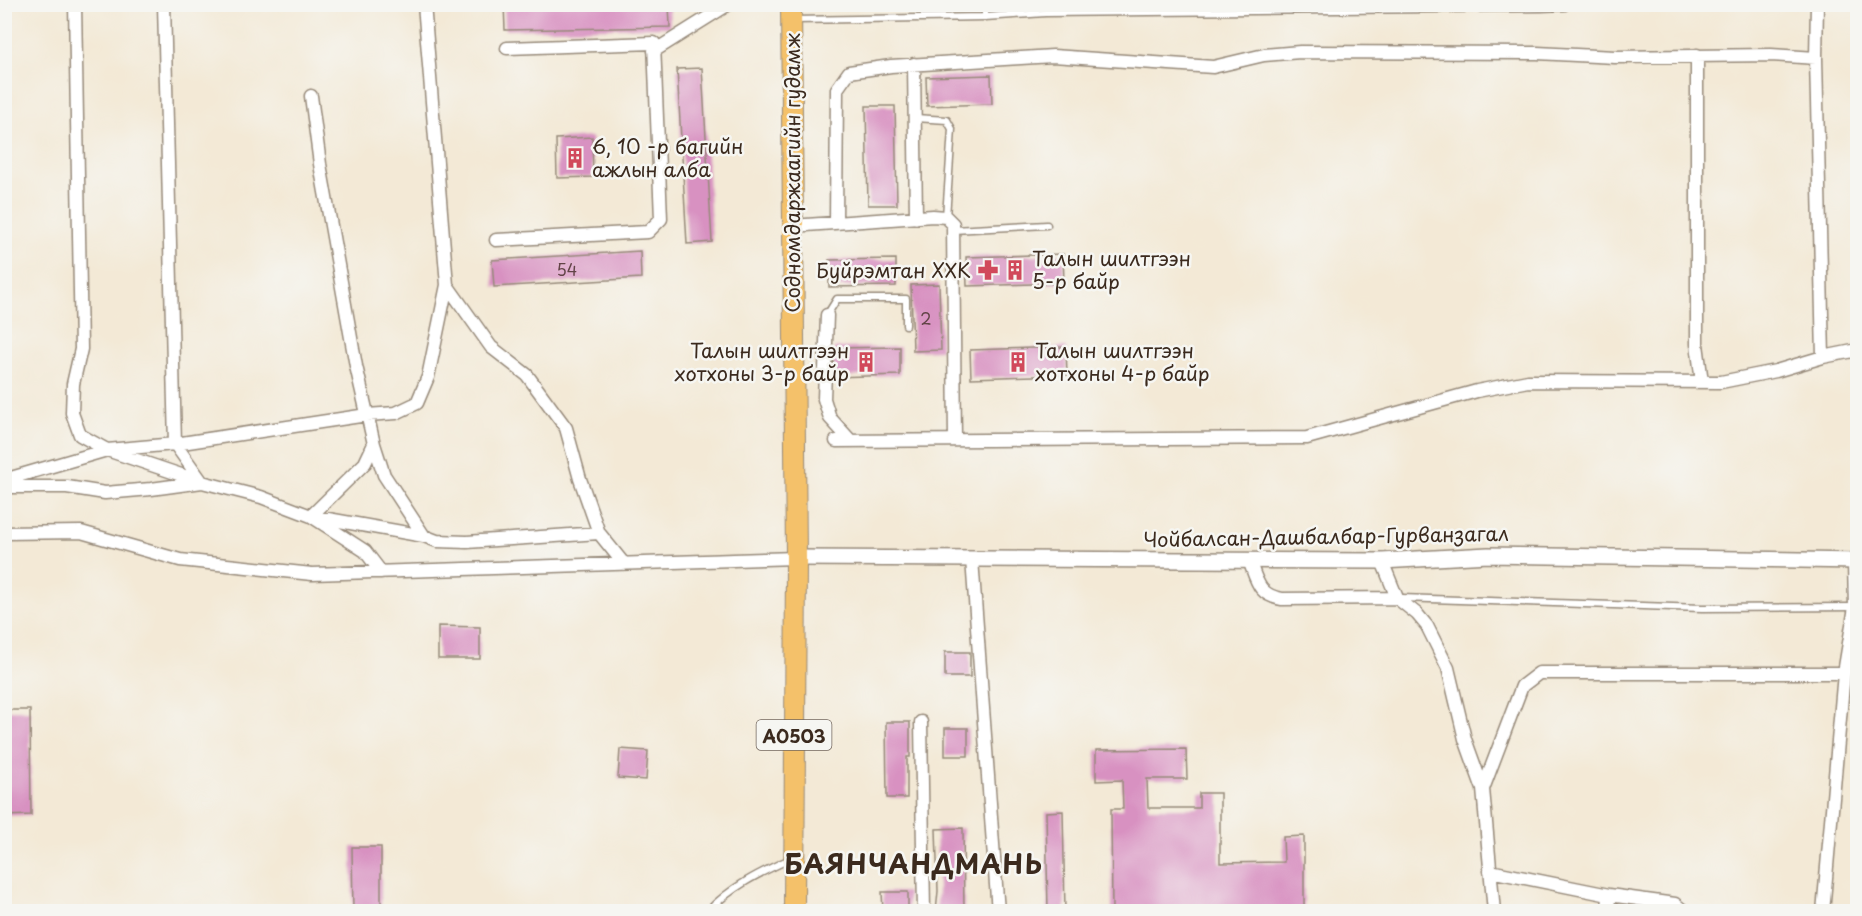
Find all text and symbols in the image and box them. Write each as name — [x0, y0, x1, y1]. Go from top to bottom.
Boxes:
street label: Содномдаржаагийн гудамж — [777, 33, 807, 313]
place label: 6, 10 -р багийн ажлын алба — [592, 131, 744, 184]
building icon: 6, 10 -р багийн ажлын алба — [563, 146, 587, 170]
place label: Талын шилтгээн 5-р байр — [1032, 243, 1191, 296]
place label: Буйрэмтан ХХК — [816, 255, 971, 285]
house number: 54 — [557, 257, 577, 281]
pharmacy icon: Буйрэмтан ХХК — [976, 258, 1000, 282]
building icon: Талын шилтгээн 5-р байр — [1003, 258, 1027, 282]
house number: 2 — [920, 306, 932, 330]
place label: Талын шилтгээн хотхоны 3-р байр — [675, 335, 849, 388]
place label: Талын шилтгээн хотхоны 4-р байр — [1035, 335, 1210, 388]
building icon: Талын шилтгээн хотхоны 3-р байр — [854, 350, 878, 374]
building icon: Талын шилтгээн хотхоны 4-р байр — [1006, 350, 1030, 374]
street label: Чойбалсан-Дашбалбар-Гурванзагал — [1143, 518, 1509, 554]
road number: A0503 — [756, 720, 832, 750]
district label: БАЯНЧАНДМАНЬ — [784, 844, 1044, 883]

